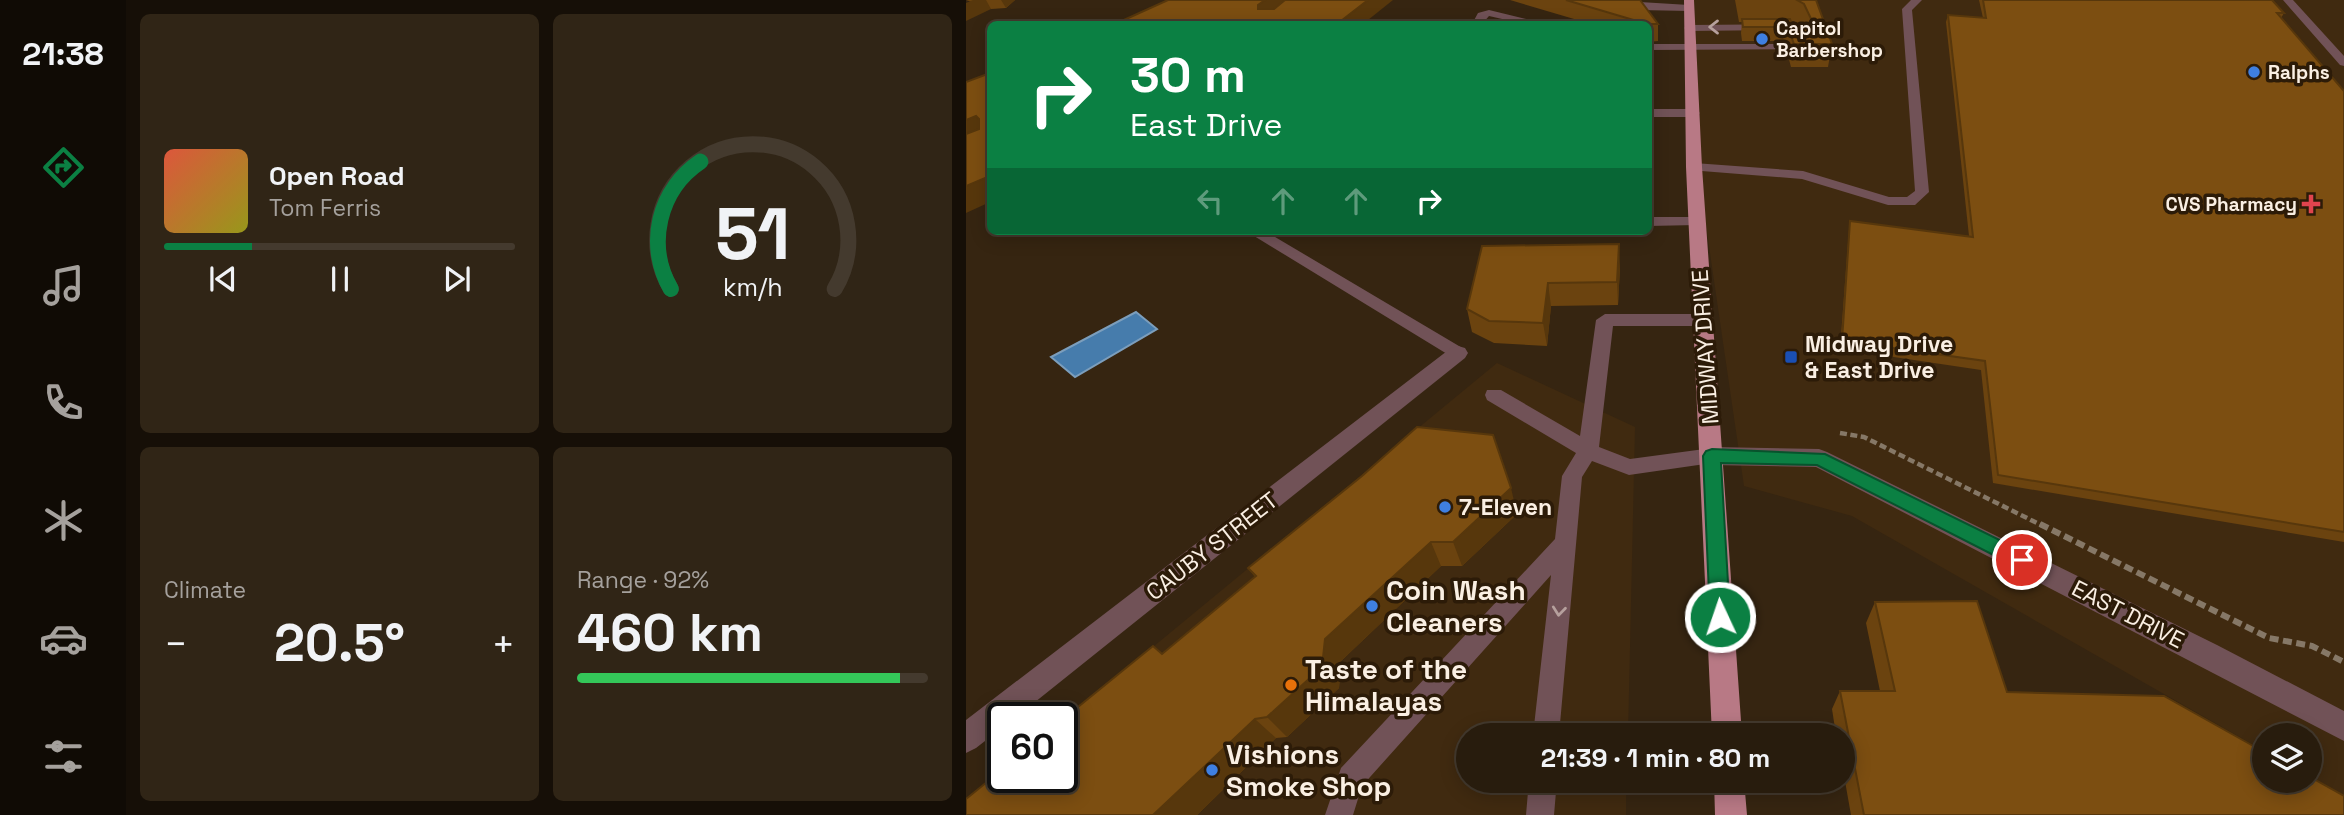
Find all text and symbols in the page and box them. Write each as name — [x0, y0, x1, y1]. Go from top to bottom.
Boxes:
place label: Capitol Barbershop — [1776, 16, 1883, 63]
one-way arrow — [1708, 20, 1719, 35]
marker: Capitol Barbershop — [1754, 31, 1770, 47]
text: 21:38 — [22, 34, 104, 74]
text: 30 m — [1130, 44, 1246, 106]
icon: right — [1015, 49, 1106, 140]
place label: Ralphs — [2268, 60, 2330, 85]
marker: Ralphs — [2246, 64, 2262, 80]
text: East Drive — [1130, 105, 1282, 145]
icon: directions — [39, 143, 88, 192]
text: Open Road — [269, 159, 405, 193]
icon: left — [1191, 182, 1229, 220]
icon: ahead — [1264, 182, 1302, 220]
icon: ahead — [1337, 182, 1375, 220]
icon: right — [1410, 182, 1448, 220]
text: 51 — [715, 188, 790, 281]
place label: CVS Pharmacy — [2165, 192, 2297, 217]
text: Tom Ferris — [269, 193, 381, 223]
marker: CVS Pharmacy — [2303, 196, 2319, 212]
icon: previous — [204, 260, 242, 298]
icon: pause — [321, 260, 359, 298]
icon: next — [438, 260, 476, 298]
icon: music — [39, 261, 88, 310]
street label: MIDWAY DRIVE — [1685, 269, 1725, 425]
text: km/h — [723, 271, 782, 303]
place label: Midway Drive & East Drive — [1805, 329, 1953, 385]
marker: Midway Drive & East Drive — [1783, 349, 1799, 365]
icon: phone — [39, 378, 88, 427]
street label: CAUBY STREET — [1140, 485, 1284, 607]
place label: 7-Eleven — [1459, 492, 1552, 522]
icon: climate — [39, 496, 88, 545]
marker: 7-Eleven — [1437, 499, 1453, 515]
pin — [1992, 530, 2052, 590]
icon: arrive — [2003, 541, 2041, 579]
text: Range · 92% — [577, 565, 709, 595]
place label: Coin Wash Cleaners — [1386, 572, 1526, 640]
street label: EAST DRIVE — [2067, 573, 2189, 655]
text: Climate — [164, 575, 246, 605]
position arrow — [1683, 580, 1757, 654]
marker: Coin Wash Cleaners — [1364, 598, 1380, 614]
text: 460 km — [577, 600, 763, 666]
one-way arrow — [1552, 606, 1567, 617]
text: 20.5° — [274, 610, 405, 676]
icon: car — [39, 614, 88, 663]
text: − — [164, 620, 188, 668]
text: + — [491, 620, 515, 668]
place label: Taste of the Himalayas — [1305, 651, 1467, 719]
marker: Taste of the Himalayas — [1283, 677, 1299, 693]
speed limit sign: 60 — [987, 702, 1078, 793]
map controls — [2252, 723, 2322, 793]
button: layers — [2252, 723, 2322, 793]
icon: filters — [39, 732, 88, 781]
place label: Vishions Smoke Shop — [1226, 736, 1391, 804]
text: 21:39 · 1 min · 80 m — [1541, 741, 1770, 775]
marker: Vishions Smoke Shop — [1204, 762, 1220, 778]

